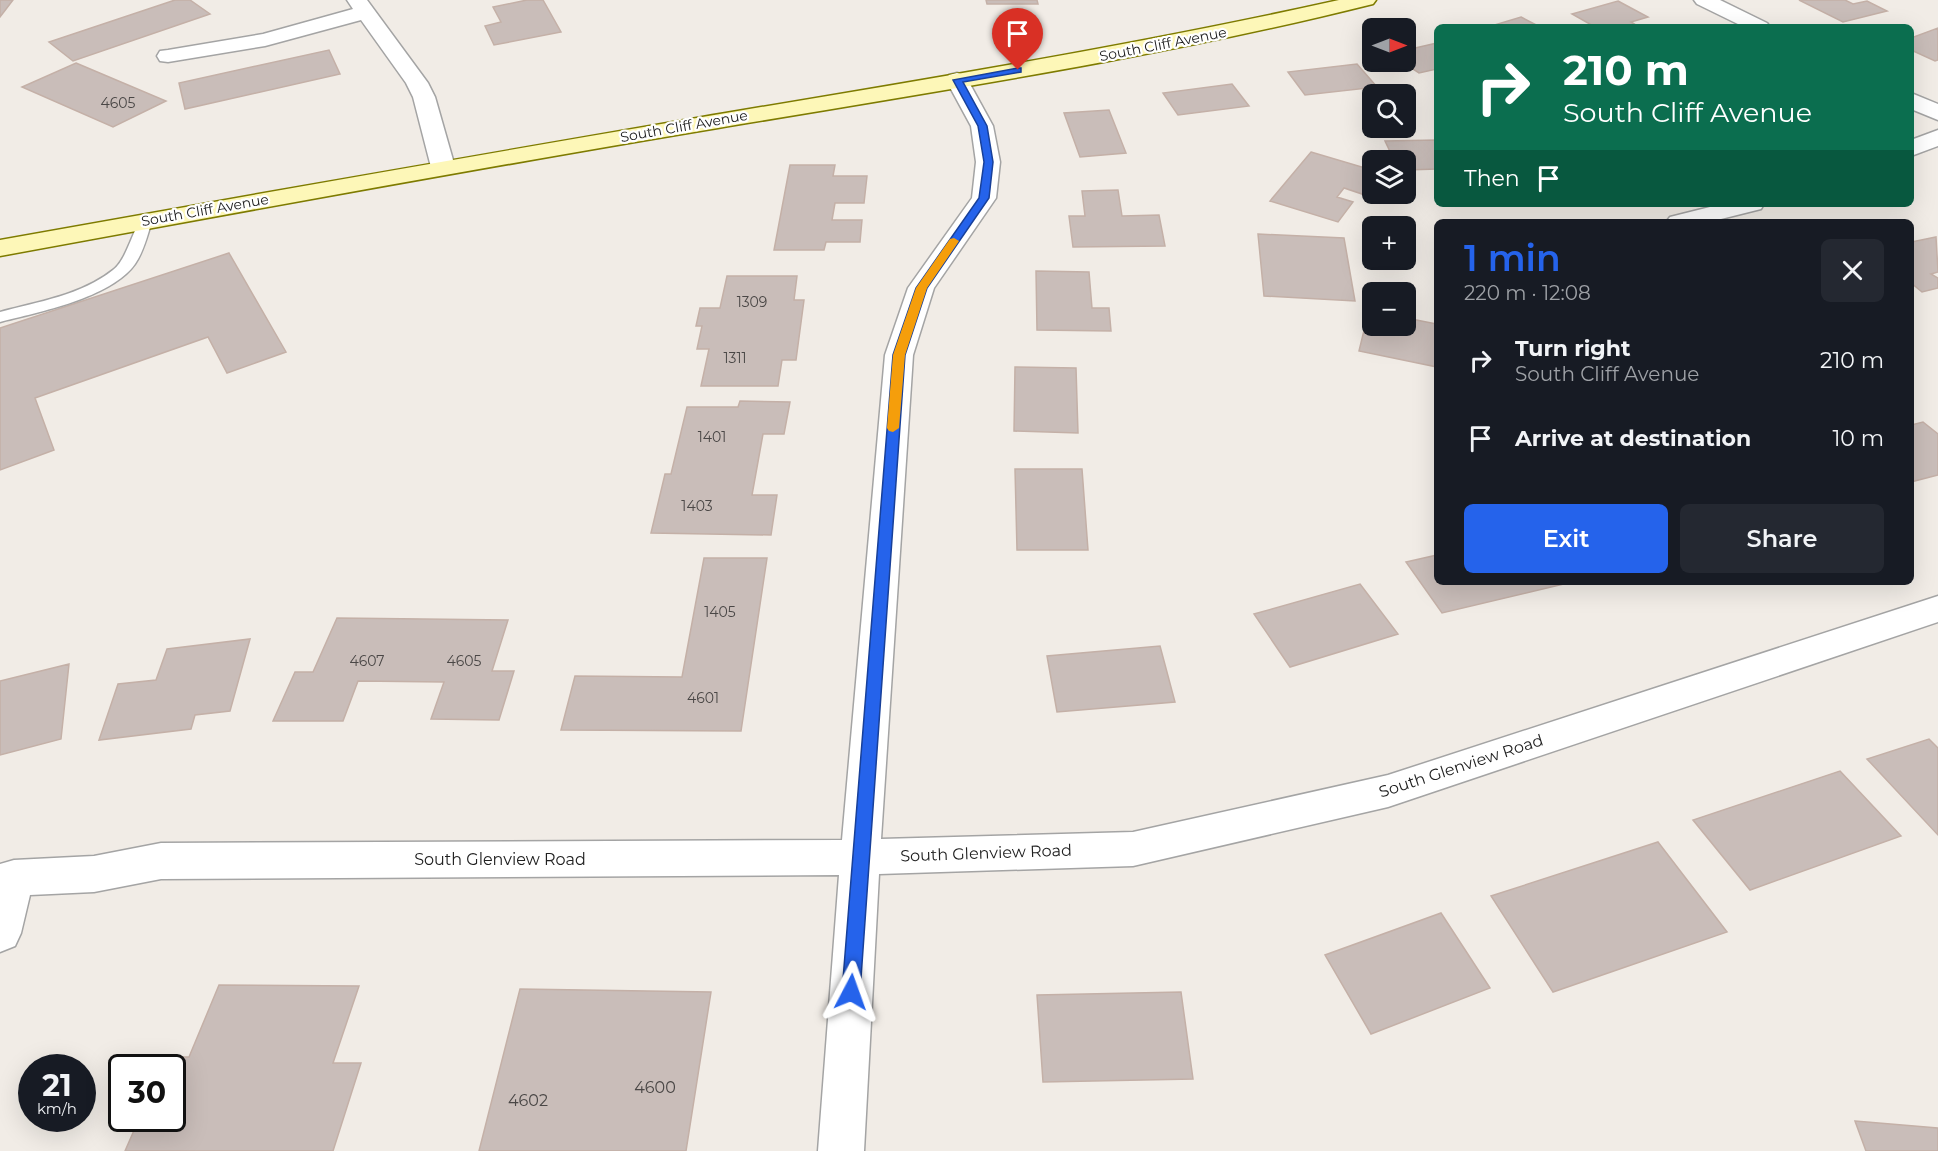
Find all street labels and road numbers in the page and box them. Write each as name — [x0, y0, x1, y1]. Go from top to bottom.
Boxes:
street label: South Cliff Avenue — [1098, 23, 1228, 65]
street label: South Cliff Avenue — [619, 106, 749, 146]
street label: South Cliff Avenue — [140, 190, 270, 230]
street label: South Glenview Road — [1376, 730, 1546, 802]
street label: South Glenview Road — [900, 841, 1072, 865]
street label: South Glenview Road — [414, 850, 586, 869]

